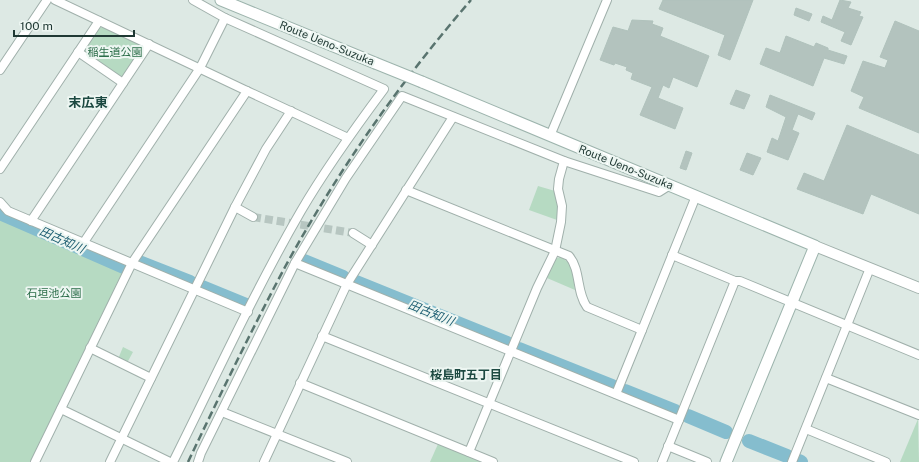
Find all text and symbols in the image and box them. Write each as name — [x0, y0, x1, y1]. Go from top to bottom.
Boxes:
scale bar — [14, 12, 134, 38]
text: 100 m — [20, 19, 53, 33]
street label: Route Ueno-Suzuka — [278, 19, 376, 67]
park label: 稲生道公園 — [88, 46, 143, 58]
district label: 末広東 — [68, 95, 108, 110]
street label: Route Ueno-Suzuka — [577, 143, 675, 191]
water label: 田古知川 — [37, 224, 89, 257]
park label: 石垣池公園 — [27, 287, 82, 299]
water label: 田古知川 — [406, 298, 458, 329]
district label: 桜島町五丁目 — [430, 368, 502, 382]

